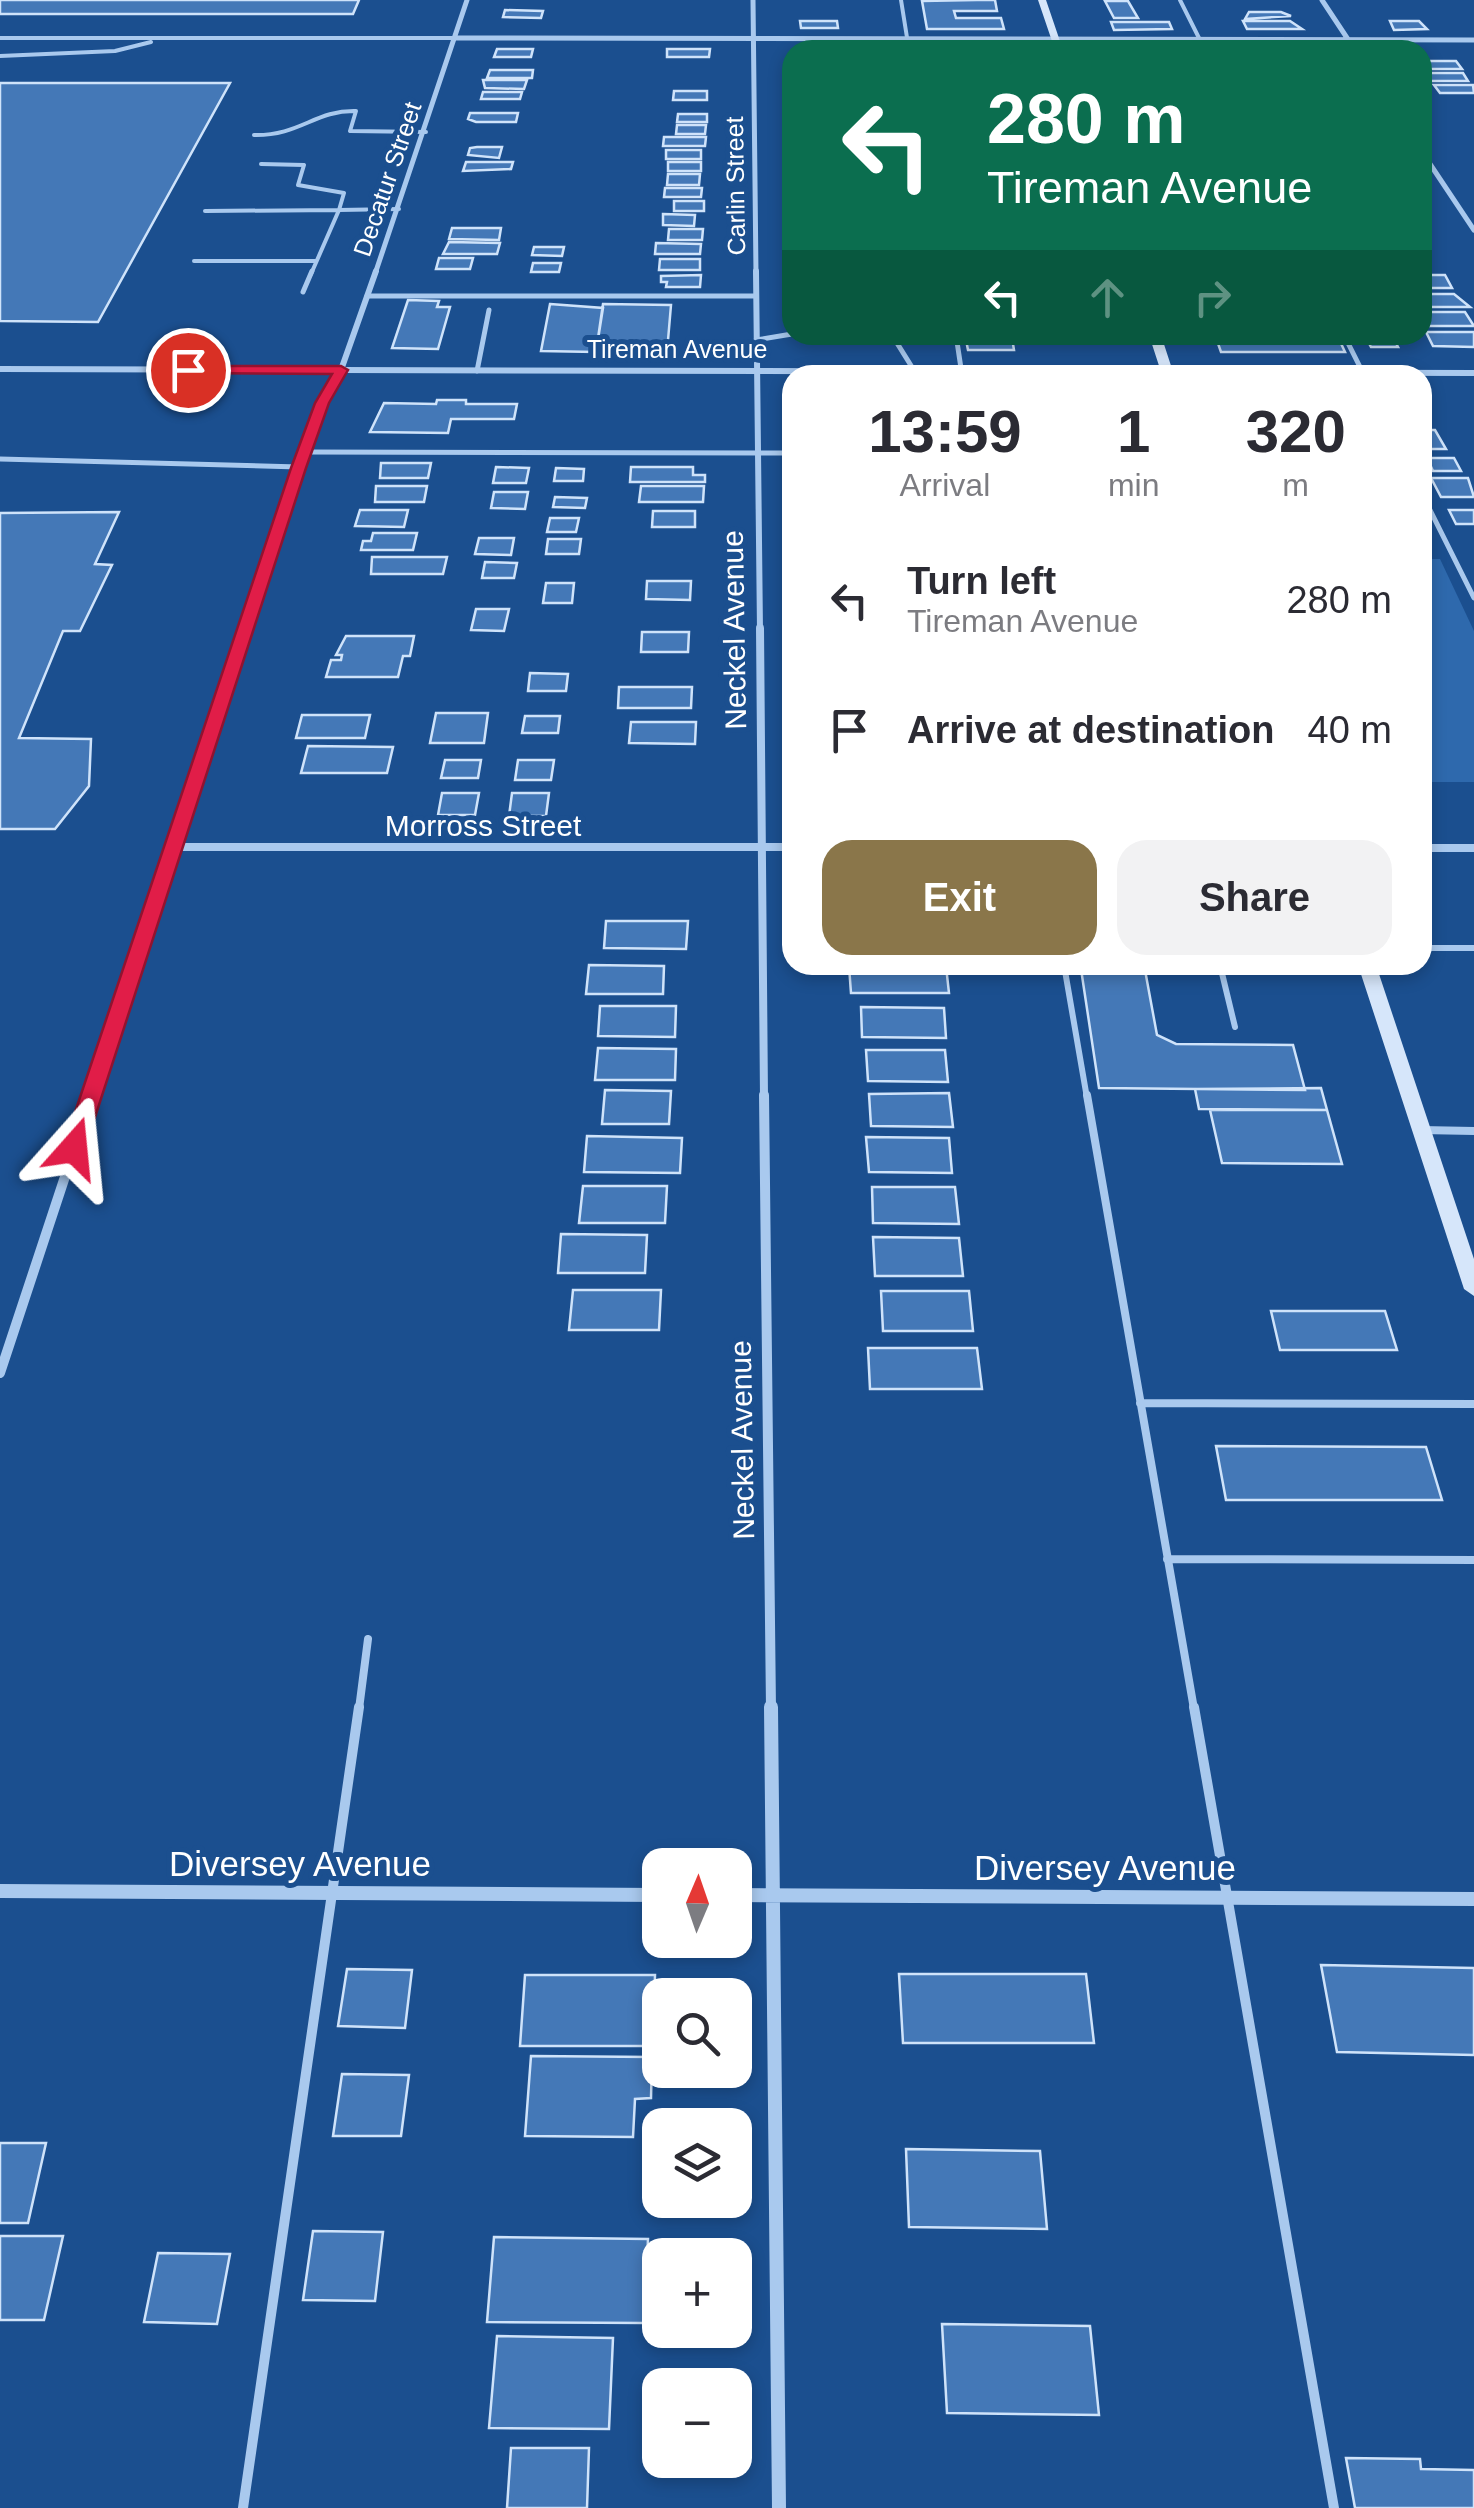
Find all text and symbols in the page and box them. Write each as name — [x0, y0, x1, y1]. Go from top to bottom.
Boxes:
icon: left — [822, 80, 952, 210]
text: 280 m — [987, 80, 1185, 158]
street label: Decatur Street — [348, 98, 426, 260]
street label: Carlin Street — [720, 116, 750, 256]
text: Tireman Avenue — [987, 162, 1312, 213]
icon: left — [975, 270, 1030, 325]
icon: ahead — [1080, 270, 1135, 325]
icon: right — [1185, 270, 1240, 325]
pin — [146, 328, 231, 413]
street label: Tireman Avenue — [587, 335, 767, 363]
icon: arrive — [161, 343, 216, 398]
text: 13:59 — [868, 398, 1022, 465]
text: 1 — [1117, 398, 1150, 465]
text: 320 — [1246, 398, 1346, 465]
text: Arrival — [900, 467, 990, 503]
text: min — [1108, 467, 1159, 503]
text: m — [1282, 467, 1309, 503]
street label: Neckel Avenue — [716, 530, 752, 730]
text: Turn left — [907, 560, 1056, 602]
icon: left — [822, 573, 877, 628]
text: 280 m — [1286, 579, 1392, 621]
text: Tireman Avenue — [907, 603, 1138, 639]
icon: arrive — [822, 703, 877, 758]
text: Arrive at destination — [907, 709, 1274, 751]
text: 40 m — [1308, 709, 1392, 751]
street label: Morross Street — [385, 809, 582, 842]
button: Exit — [822, 840, 1097, 955]
button: Share — [1117, 840, 1392, 955]
position arrow — [22, 1096, 126, 1200]
street label: Neckel Avenue — [724, 1340, 760, 1540]
street label: Diversey Avenue — [169, 1844, 431, 1883]
north arrow — [642, 1848, 752, 1958]
map controls — [642, 1848, 752, 2478]
street label: Diversey Avenue — [974, 1848, 1236, 1887]
button: search — [642, 1978, 752, 2088]
button: layers — [642, 2108, 752, 2218]
button: + — [642, 2238, 752, 2348]
button: − — [642, 2368, 752, 2478]

